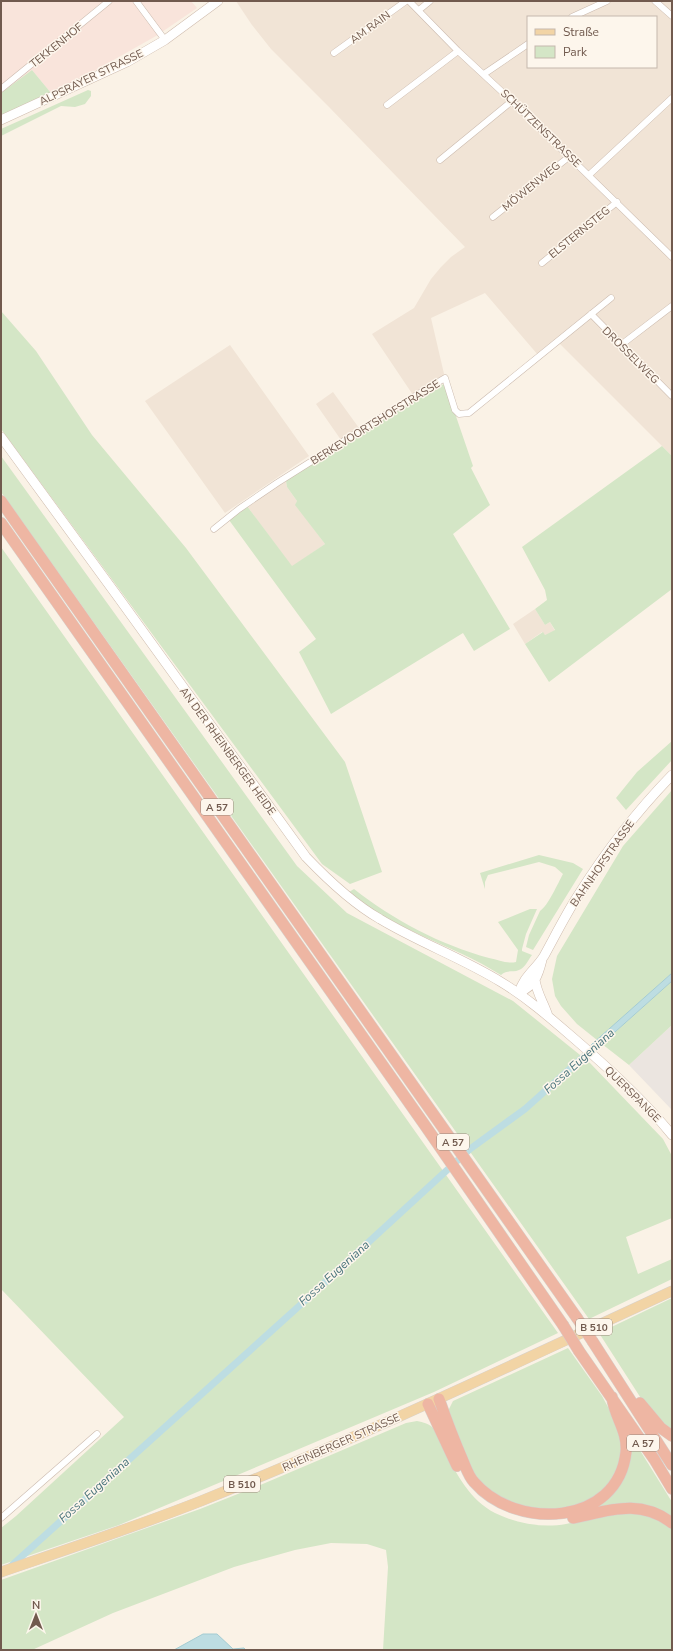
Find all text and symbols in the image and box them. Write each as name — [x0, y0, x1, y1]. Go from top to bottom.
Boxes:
street label: AM RAIN — [347, 8, 393, 47]
legend — [527, 16, 657, 68]
street label: TEKKENHOF — [27, 19, 86, 71]
text: Straße — [563, 24, 599, 40]
text: Park — [563, 44, 588, 60]
street label: ALPSRAYER STRASSE — [37, 46, 146, 109]
street label: SCHÜTZENSTRASSE — [497, 86, 584, 171]
street label: MÖWENWEG — [499, 158, 564, 214]
street label: ELSTERNSTEG — [545, 203, 613, 262]
street label: DROSSELWEG — [599, 323, 663, 387]
street label: BERKEVOORTSHOFSTRASSE — [308, 376, 443, 468]
street label: AN DER RHEINBERGER HEIDE — [176, 684, 279, 818]
road number: A 57 — [201, 799, 233, 815]
street label: BAHNHOFSTRASSE — [567, 817, 638, 910]
water label: Fossa Eugeniana — [540, 1025, 618, 1097]
street label: QUERSPANGE — [601, 1063, 664, 1126]
road number: A 57 — [437, 1134, 469, 1150]
water label: Fossa Eugeniana — [295, 1237, 373, 1309]
road number: B 510 — [576, 1319, 612, 1335]
street label: RHEINBERGER STRASSE — [280, 1410, 402, 1475]
road number: A 57 — [627, 1435, 659, 1451]
water label: Fossa Eugeniana — [55, 1454, 133, 1526]
road number: B 510 — [224, 1476, 260, 1492]
north arrow — [16, 1595, 56, 1635]
text: N — [32, 1598, 40, 1613]

